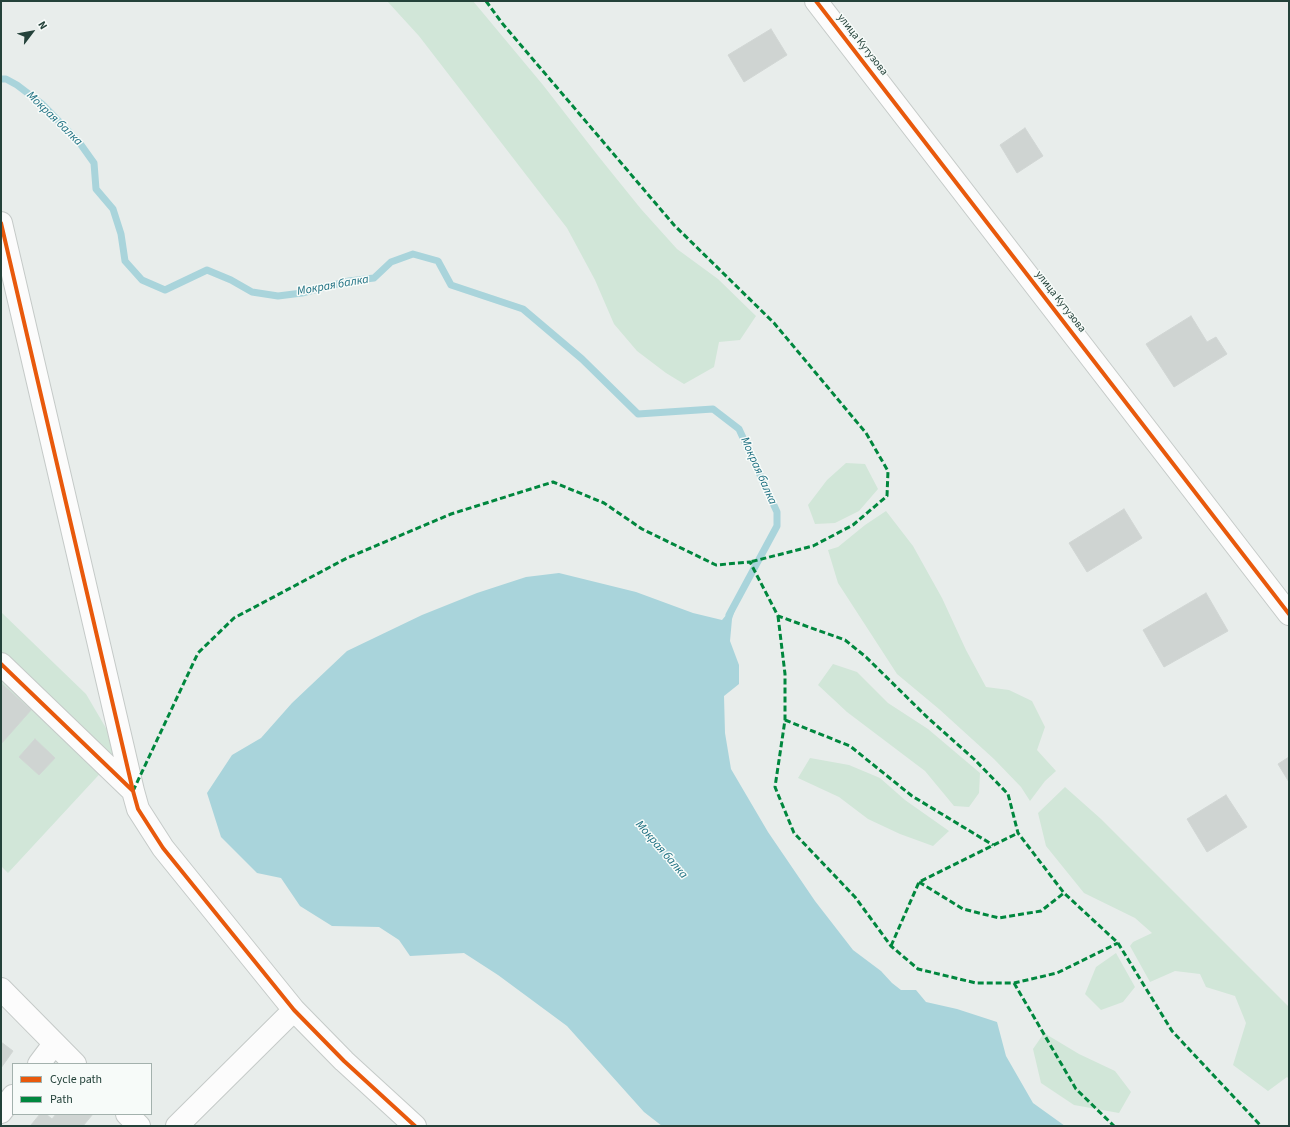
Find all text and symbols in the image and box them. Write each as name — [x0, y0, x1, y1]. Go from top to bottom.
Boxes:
north arrow — [12, 12, 52, 52]
street label: улица Кутузова — [834, 12, 890, 78]
text: N — [34, 18, 51, 32]
water label: Мокрая балка — [23, 89, 85, 149]
street label: улица Кутузова — [1032, 269, 1088, 335]
water label: Мокрая балка — [296, 273, 370, 299]
water label: Мокрая балка — [737, 435, 779, 507]
water label: Мокрая балка — [632, 818, 690, 882]
legend — [12, 1063, 152, 1115]
text: Cycle path — [50, 1071, 102, 1088]
text: Path — [50, 1091, 73, 1108]

